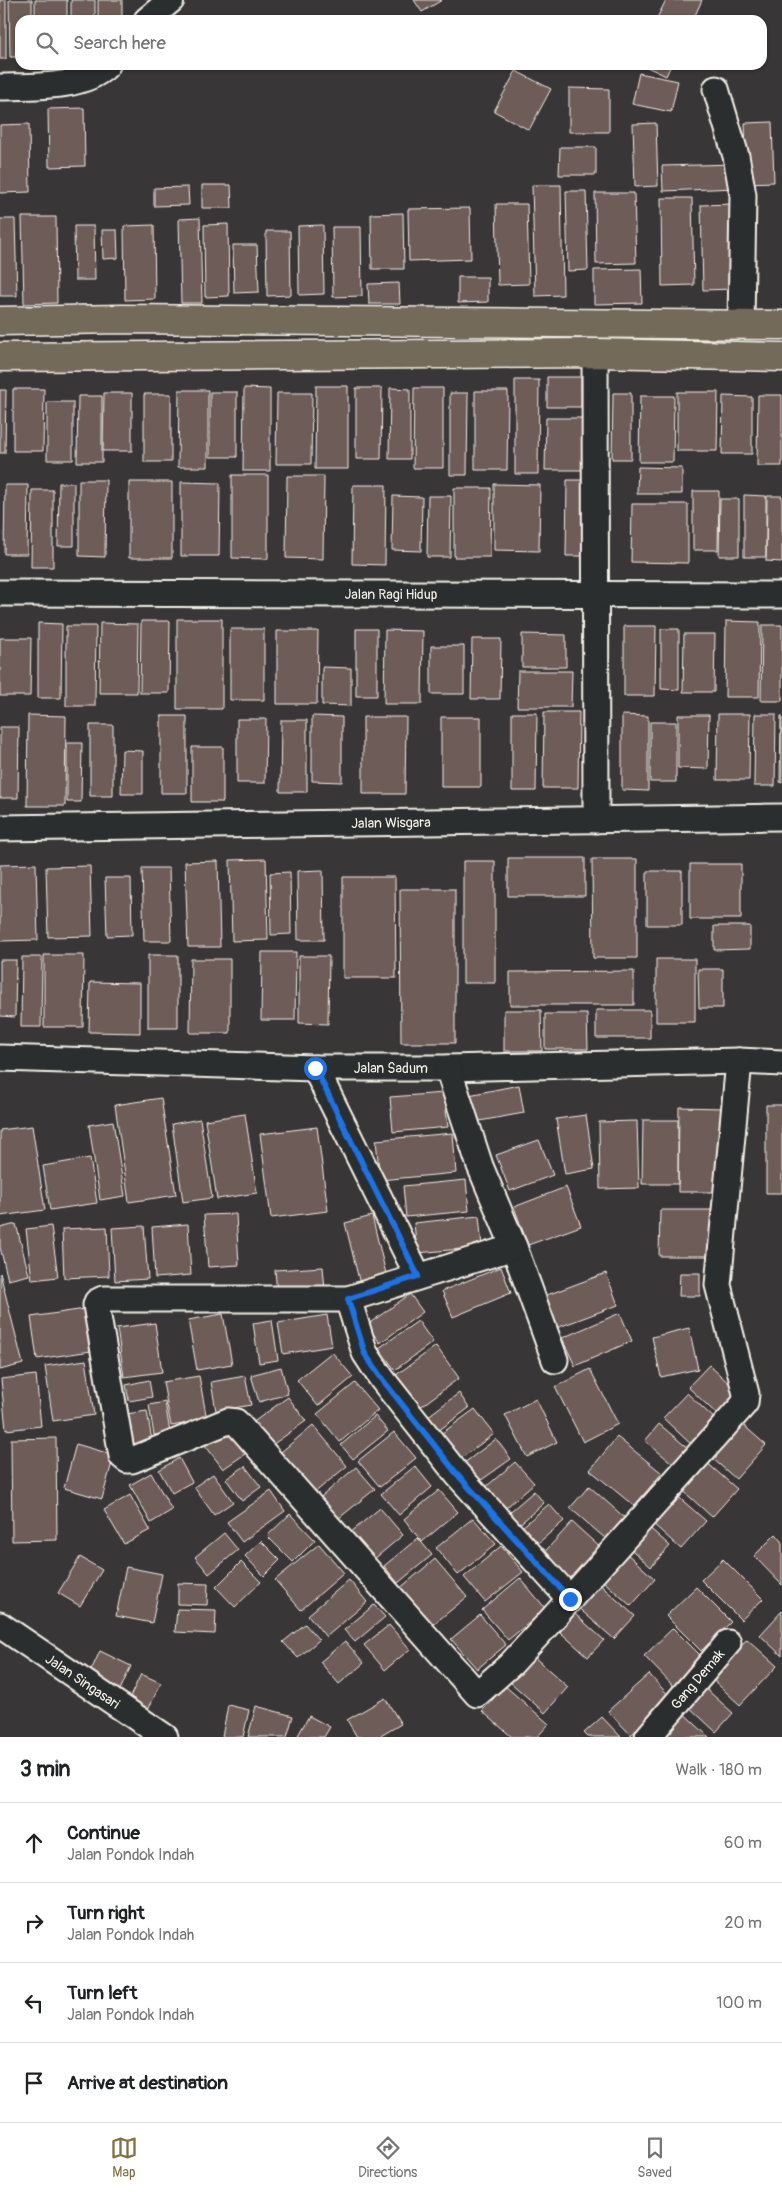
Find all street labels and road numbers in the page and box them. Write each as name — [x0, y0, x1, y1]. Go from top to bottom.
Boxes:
street label: Jalan Ragi Hidup — [345, 586, 438, 603]
street label: Jalan Wisgara — [351, 814, 431, 832]
street label: Jalan Sadum — [354, 1060, 428, 1077]
street label: Gang Demak — [667, 1646, 728, 1713]
street label: Jalan Singasari — [42, 1650, 123, 1713]

